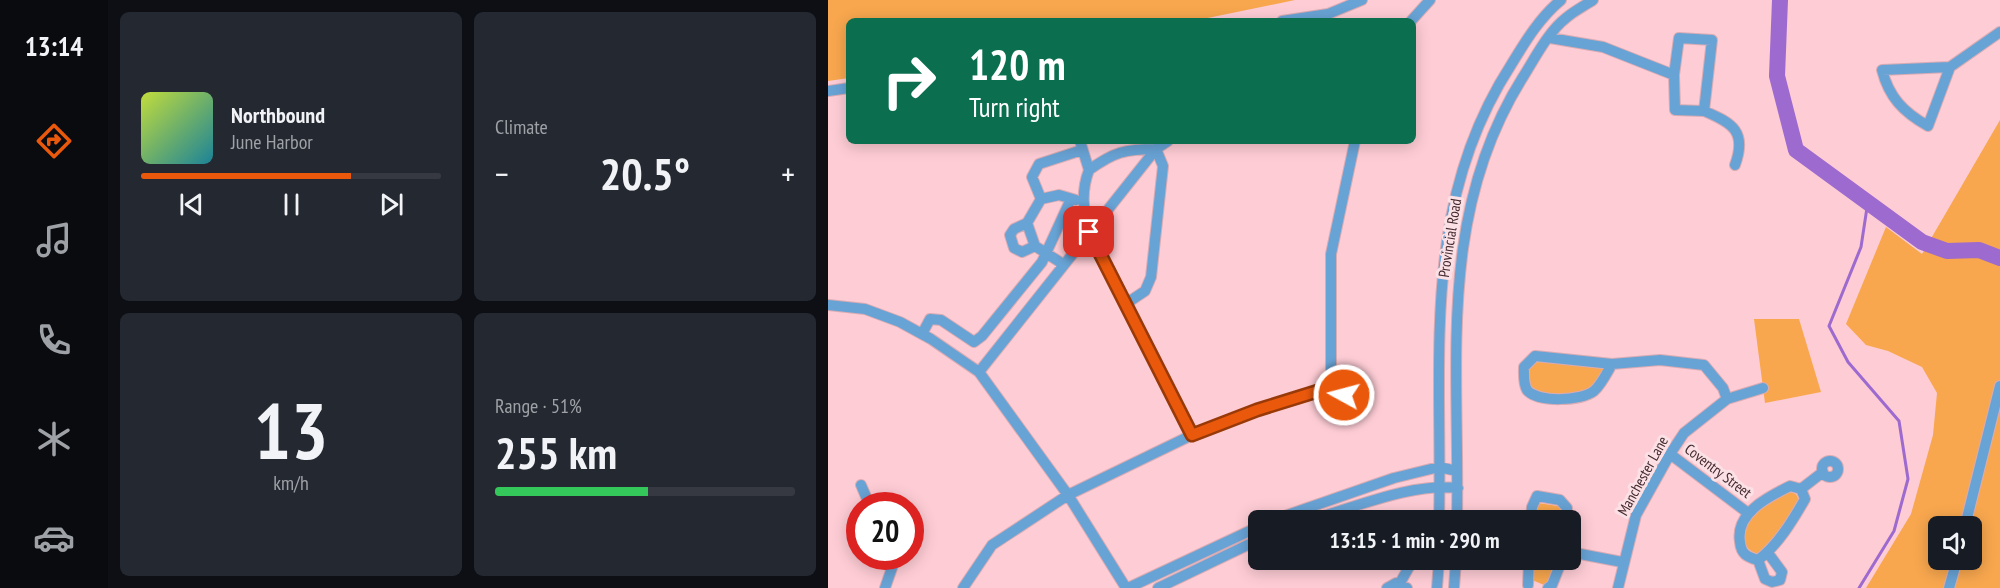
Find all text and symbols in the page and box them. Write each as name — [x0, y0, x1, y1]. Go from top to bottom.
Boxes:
text: 13:14 — [25, 29, 83, 63]
text: 120 m — [969, 37, 1066, 92]
icon: right — [870, 42, 948, 120]
text: Turn right — [969, 90, 1060, 124]
text: Northbound — [231, 101, 325, 129]
text: Climate — [495, 114, 548, 140]
icon: directions — [33, 120, 75, 162]
text: June Harbor — [231, 129, 313, 155]
text: 20.5° — [600, 144, 690, 202]
text: − — [495, 152, 509, 195]
text: + — [781, 152, 795, 195]
icon: previous — [175, 188, 208, 221]
icon: pause — [275, 188, 308, 221]
icon: next — [375, 188, 408, 221]
street label: Provincial Road — [1434, 197, 1465, 279]
pin — [1063, 206, 1114, 257]
icon: arrive — [1072, 215, 1105, 248]
icon: music — [33, 219, 75, 261]
icon: phone — [33, 319, 75, 361]
position arrow — [1312, 363, 1376, 427]
text: 13 — [254, 380, 328, 481]
text: Range · 51% — [495, 393, 582, 419]
icon: climate — [33, 418, 75, 460]
text: 255 km — [495, 423, 617, 481]
street label: Manchester Lane — [1613, 433, 1672, 519]
street label: Coventry Street — [1681, 439, 1756, 502]
text: km/h — [273, 470, 309, 496]
speed limit sign: 20 — [846, 492, 924, 570]
map controls — [1928, 516, 1982, 570]
button: sound — [1928, 516, 1982, 570]
icon: car — [33, 517, 75, 559]
text: 13:15 · 1 min · 290 m — [1329, 526, 1500, 554]

